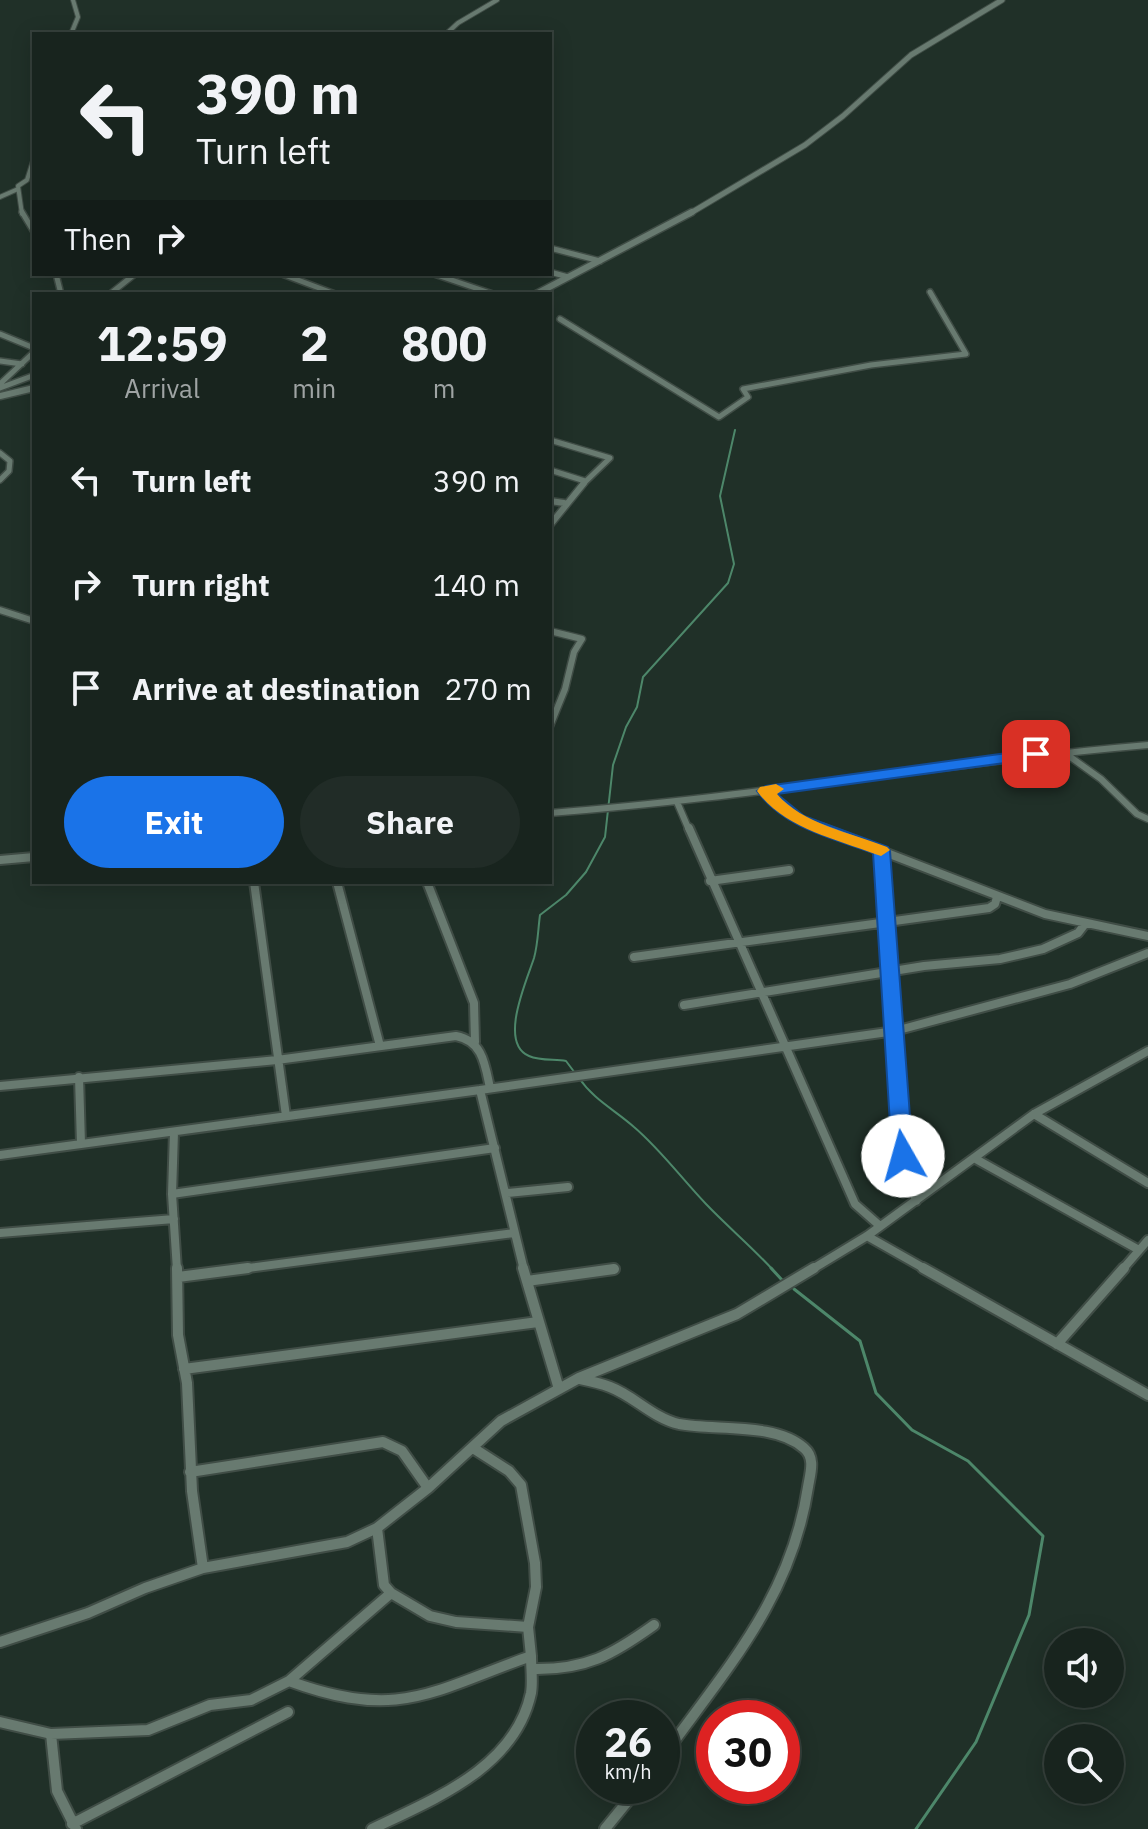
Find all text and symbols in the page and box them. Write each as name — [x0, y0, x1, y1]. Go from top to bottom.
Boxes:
text: 390 m — [196, 57, 360, 129]
icon: left — [64, 64, 168, 168]
text: Turn left — [196, 127, 331, 174]
icon: right — [148, 216, 192, 260]
text: Then — [64, 219, 132, 258]
text: 12:59 — [97, 312, 228, 374]
text: 2 — [300, 312, 329, 374]
text: 800 — [401, 312, 487, 374]
text: Arrival — [124, 371, 200, 405]
text: min — [292, 371, 336, 405]
text: m — [433, 371, 455, 405]
icon: left — [64, 458, 108, 502]
text: Turn left — [132, 461, 251, 500]
text: 390 m — [433, 461, 520, 500]
icon: right — [64, 562, 108, 606]
text: Turn right — [132, 565, 270, 604]
text: 140 m — [433, 565, 520, 604]
icon: arrive — [64, 666, 108, 710]
text: Arrive at destination — [132, 669, 420, 708]
text: 270 m — [444, 669, 532, 708]
pin — [1002, 720, 1070, 788]
icon: arrive — [1014, 732, 1058, 776]
button: Exit — [64, 776, 284, 868]
button: Share — [300, 776, 520, 868]
position arrow — [861, 1114, 945, 1198]
map controls — [1044, 1628, 1124, 1804]
button: sound — [1044, 1628, 1124, 1708]
speed limit sign: 30 — [696, 1700, 800, 1804]
text: 26 — [604, 1716, 652, 1768]
button: search — [1044, 1724, 1124, 1804]
text: km/h — [604, 1758, 652, 1785]

